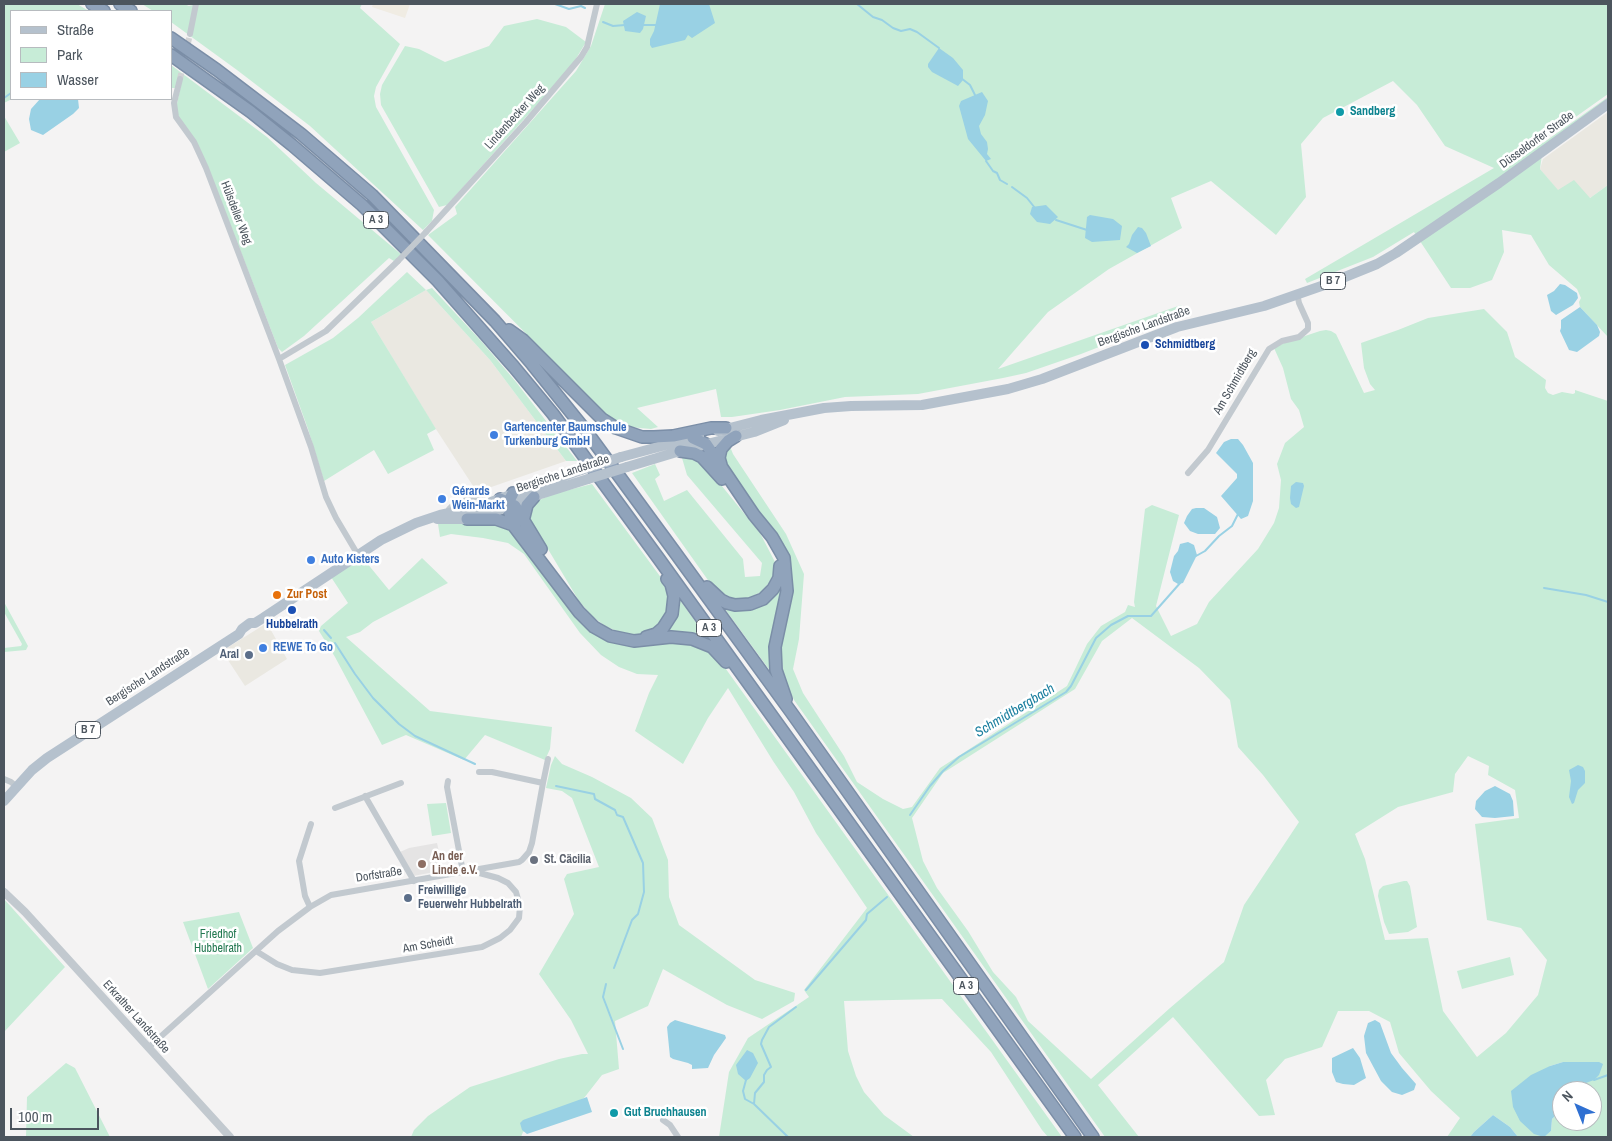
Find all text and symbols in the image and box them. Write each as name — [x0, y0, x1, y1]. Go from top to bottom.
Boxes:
legend — [10, 10, 172, 100]
text: Straße — [57, 19, 94, 40]
text: Park — [57, 44, 82, 65]
text: Wasser — [57, 69, 98, 90]
street label: Lindenbecker Weg — [482, 82, 548, 152]
place label: Sandberg — [1350, 105, 1395, 119]
marker: Sandberg — [1334, 106, 1346, 118]
street label: Düsseldorfer Straße — [1497, 108, 1577, 172]
street label: Hülsdeller Weg — [217, 179, 255, 247]
road number: A 3 — [364, 212, 388, 228]
road number: B 7 — [1320, 272, 1346, 290]
street label: Bergische Landstraße — [1096, 304, 1192, 350]
place label: Schmidtberg — [1155, 338, 1215, 352]
marker: Schmidtberg — [1139, 339, 1151, 351]
street label: Am Schmidtberg — [1210, 347, 1260, 417]
place label: Gartencenter Baumschule Turkenburg GmbH — [504, 421, 626, 449]
marker: Gartencenter Baumschule Turkenburg GmbH — [488, 429, 500, 441]
street label: Bergische Landstraße — [515, 452, 611, 496]
place label: Gérards Wein-Markt — [452, 485, 505, 513]
marker: Gérards Wein-Markt — [436, 493, 448, 505]
place label: Auto Kisters — [321, 553, 379, 567]
marker: Auto Kisters — [305, 554, 317, 566]
place label: Zur Post — [287, 588, 327, 602]
marker: Zur Post — [271, 589, 283, 601]
marker: Hubbelrath — [286, 604, 298, 616]
place label: Hubbelrath — [266, 618, 318, 632]
road number: A 3 — [696, 620, 722, 636]
place label: REWE To Go — [273, 641, 333, 655]
marker: REWE To Go — [257, 642, 269, 654]
street label: Bergische Landstraße — [103, 645, 193, 709]
place label: Aral — [220, 648, 239, 662]
marker: Aral — [243, 649, 255, 661]
water label: Schmidtbergbach — [972, 681, 1058, 741]
road number: B 7 — [76, 722, 100, 738]
place label: An der Linde e.V. — [432, 850, 478, 878]
place label: St. Cäcilia — [544, 853, 591, 867]
marker: St. Cäcilia — [528, 854, 540, 866]
marker: An der Linde e.V. — [416, 858, 428, 870]
street label: Dorfstraße — [355, 864, 403, 886]
place label: Freiwillige Feuerwehr Hubbelrath — [418, 884, 522, 912]
marker: Freiwillige Feuerwehr Hubbelrath — [402, 892, 414, 904]
park label: Friedhof Hubbelrath — [194, 928, 242, 956]
street label: Am Scheidt — [402, 933, 454, 957]
street label: Erkrather Landstraße — [100, 978, 172, 1056]
road number: A 3 — [954, 978, 978, 994]
north arrow — [1552, 1081, 1602, 1131]
text: N — [1558, 1087, 1577, 1105]
scale bar — [12, 1098, 101, 1130]
text: 100 m — [18, 1106, 52, 1127]
place label: Gut Bruchhausen — [624, 1106, 707, 1120]
marker: Gut Bruchhausen — [608, 1107, 620, 1119]

